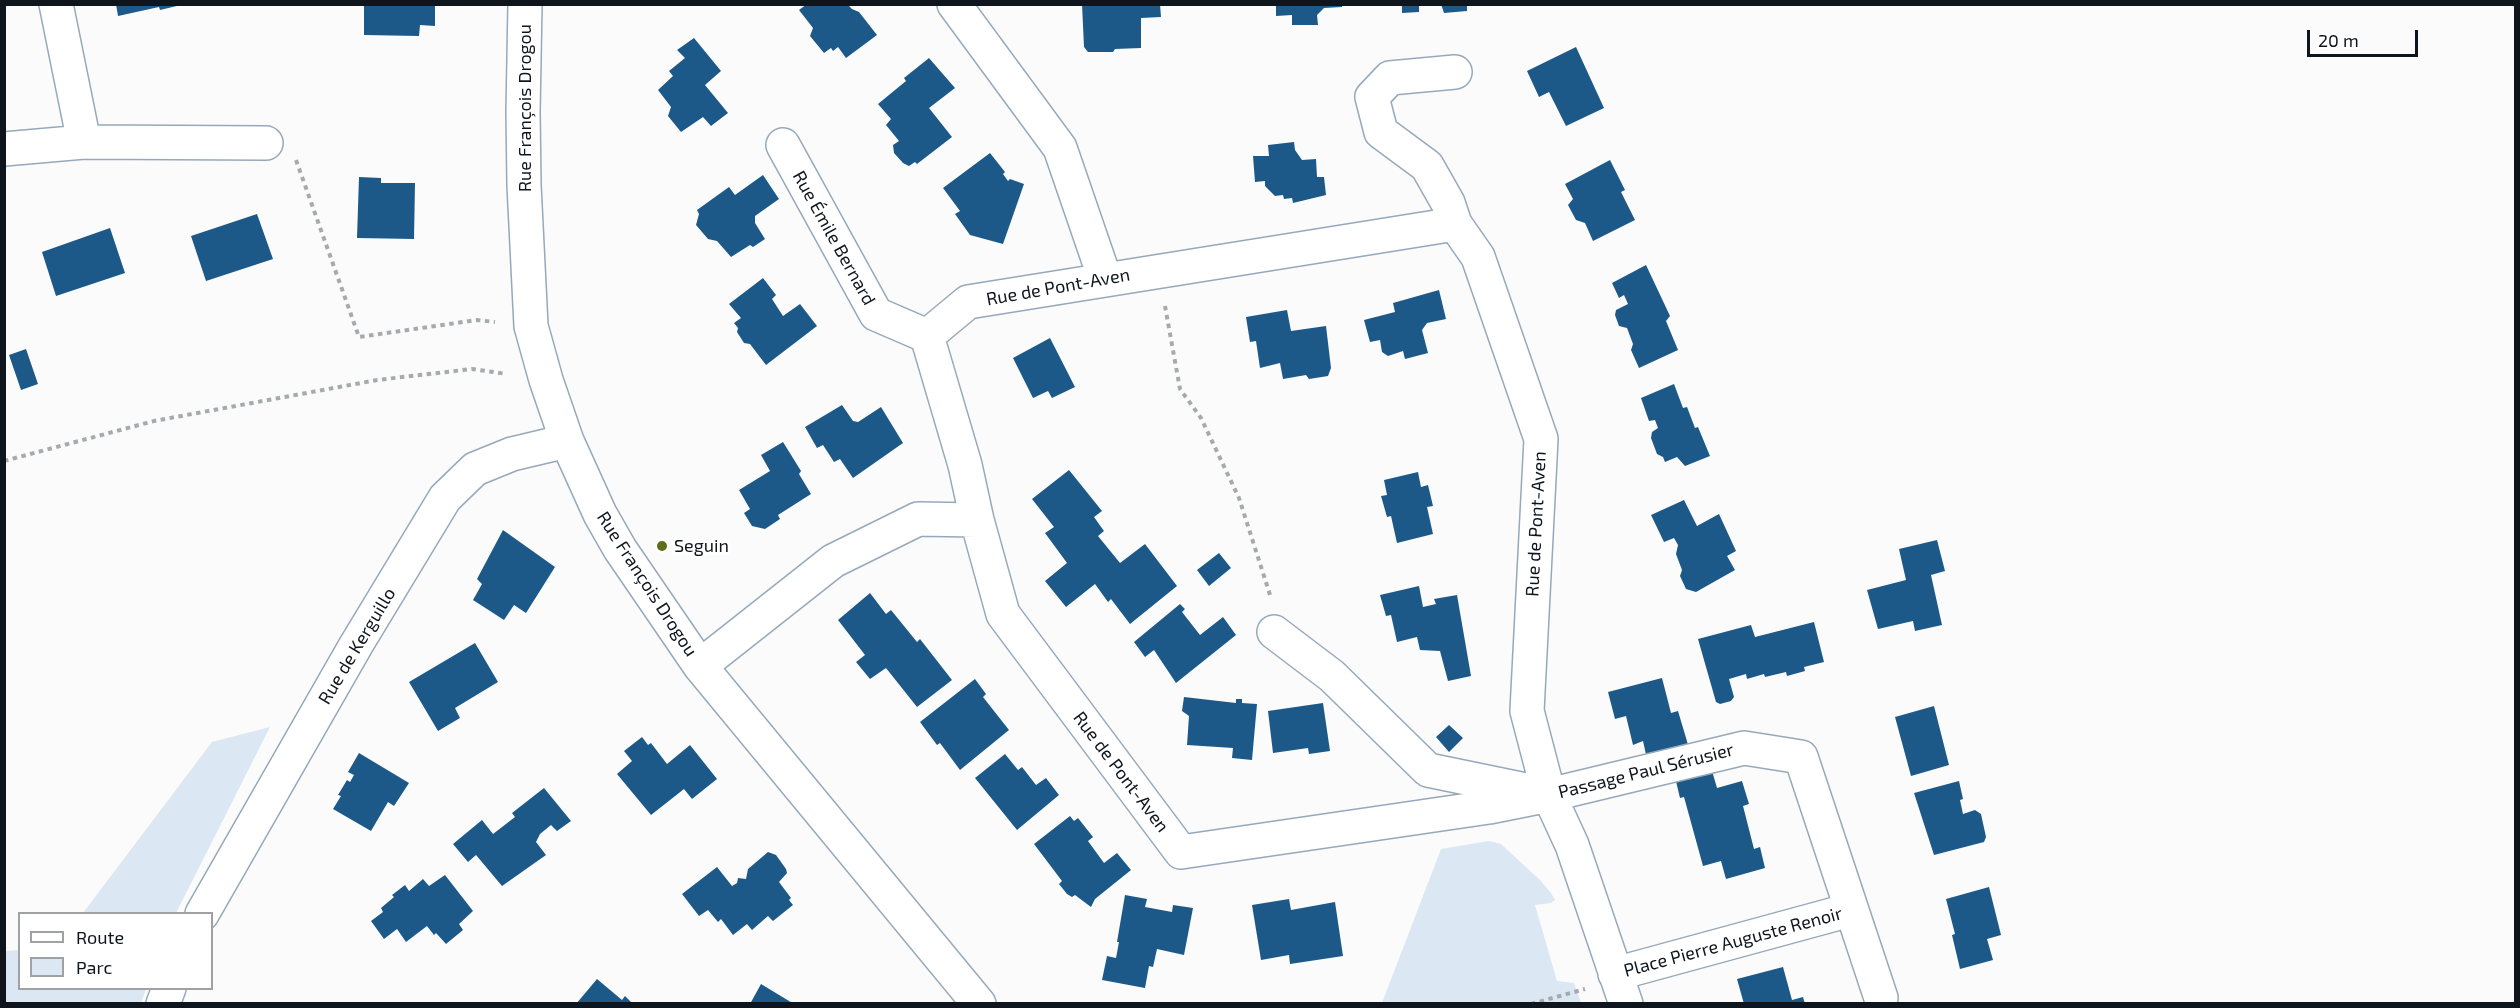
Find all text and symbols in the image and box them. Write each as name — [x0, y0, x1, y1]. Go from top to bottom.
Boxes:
scale bar — [2310, 18, 2421, 56]
street label: Rue François Drogou — [514, 24, 536, 192]
text: 20 m — [2318, 29, 2359, 51]
street label: Rue Émile Bernard — [788, 167, 880, 309]
street label: Rue de Pont-Aven — [984, 264, 1132, 310]
street label: Rue de Pont-Aven — [1521, 451, 1551, 597]
street label: Rue François Drogou — [592, 508, 702, 660]
place label: Seguin — [674, 535, 729, 557]
marker: Seguin — [655, 539, 669, 553]
street label: Rue de Kerguillo — [314, 584, 400, 708]
street label: Rue de Pont-Aven — [1069, 707, 1173, 837]
street label: Passage Paul Sérusier — [1556, 739, 1736, 803]
street label: Place Pierre Auguste Renoir — [1621, 902, 1845, 982]
legend — [18, 912, 213, 990]
text: Route — [76, 926, 124, 948]
text: Parc — [76, 956, 112, 978]

